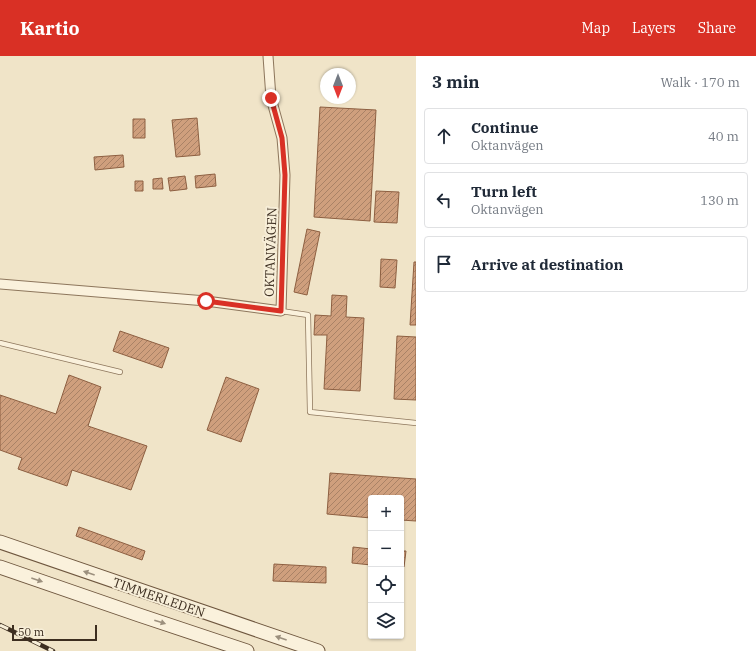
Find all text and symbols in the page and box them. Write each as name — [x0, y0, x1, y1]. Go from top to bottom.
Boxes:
text: Kartio — [20, 16, 80, 40]
text: Map — [582, 19, 610, 37]
text: Layers — [632, 19, 676, 37]
text: Share — [698, 19, 736, 37]
north arrow — [320, 68, 356, 104]
text: 3 min — [432, 71, 480, 93]
text: Walk · 170 m — [661, 74, 740, 91]
route end — [262, 89, 280, 107]
text: Continue — [471, 118, 538, 137]
icon: ahead — [433, 125, 455, 147]
text: 40 m — [708, 128, 739, 145]
text: Oktanvägen — [471, 137, 544, 154]
text: Turn left — [471, 182, 537, 201]
icon: left — [433, 189, 455, 211]
text: 130 m — [700, 192, 739, 209]
text: Oktanvägen — [471, 201, 544, 218]
street label: OKTANVÄGEN — [260, 207, 281, 297]
icon: arrive — [433, 253, 455, 275]
text: Arrive at destination — [471, 255, 623, 274]
route start — [197, 292, 215, 310]
map controls — [368, 495, 404, 639]
button: + — [368, 495, 404, 531]
button: − — [368, 531, 404, 567]
button: locate — [368, 567, 404, 603]
one-way arrow — [83, 570, 95, 576]
street label: TIMMERLEDEN — [110, 574, 207, 621]
one-way arrow — [31, 577, 43, 583]
button: layers — [368, 603, 404, 639]
one-way arrow — [154, 619, 166, 625]
scale bar — [12, 623, 97, 642]
text: 50 m — [18, 625, 44, 639]
one-way arrow — [275, 635, 287, 641]

